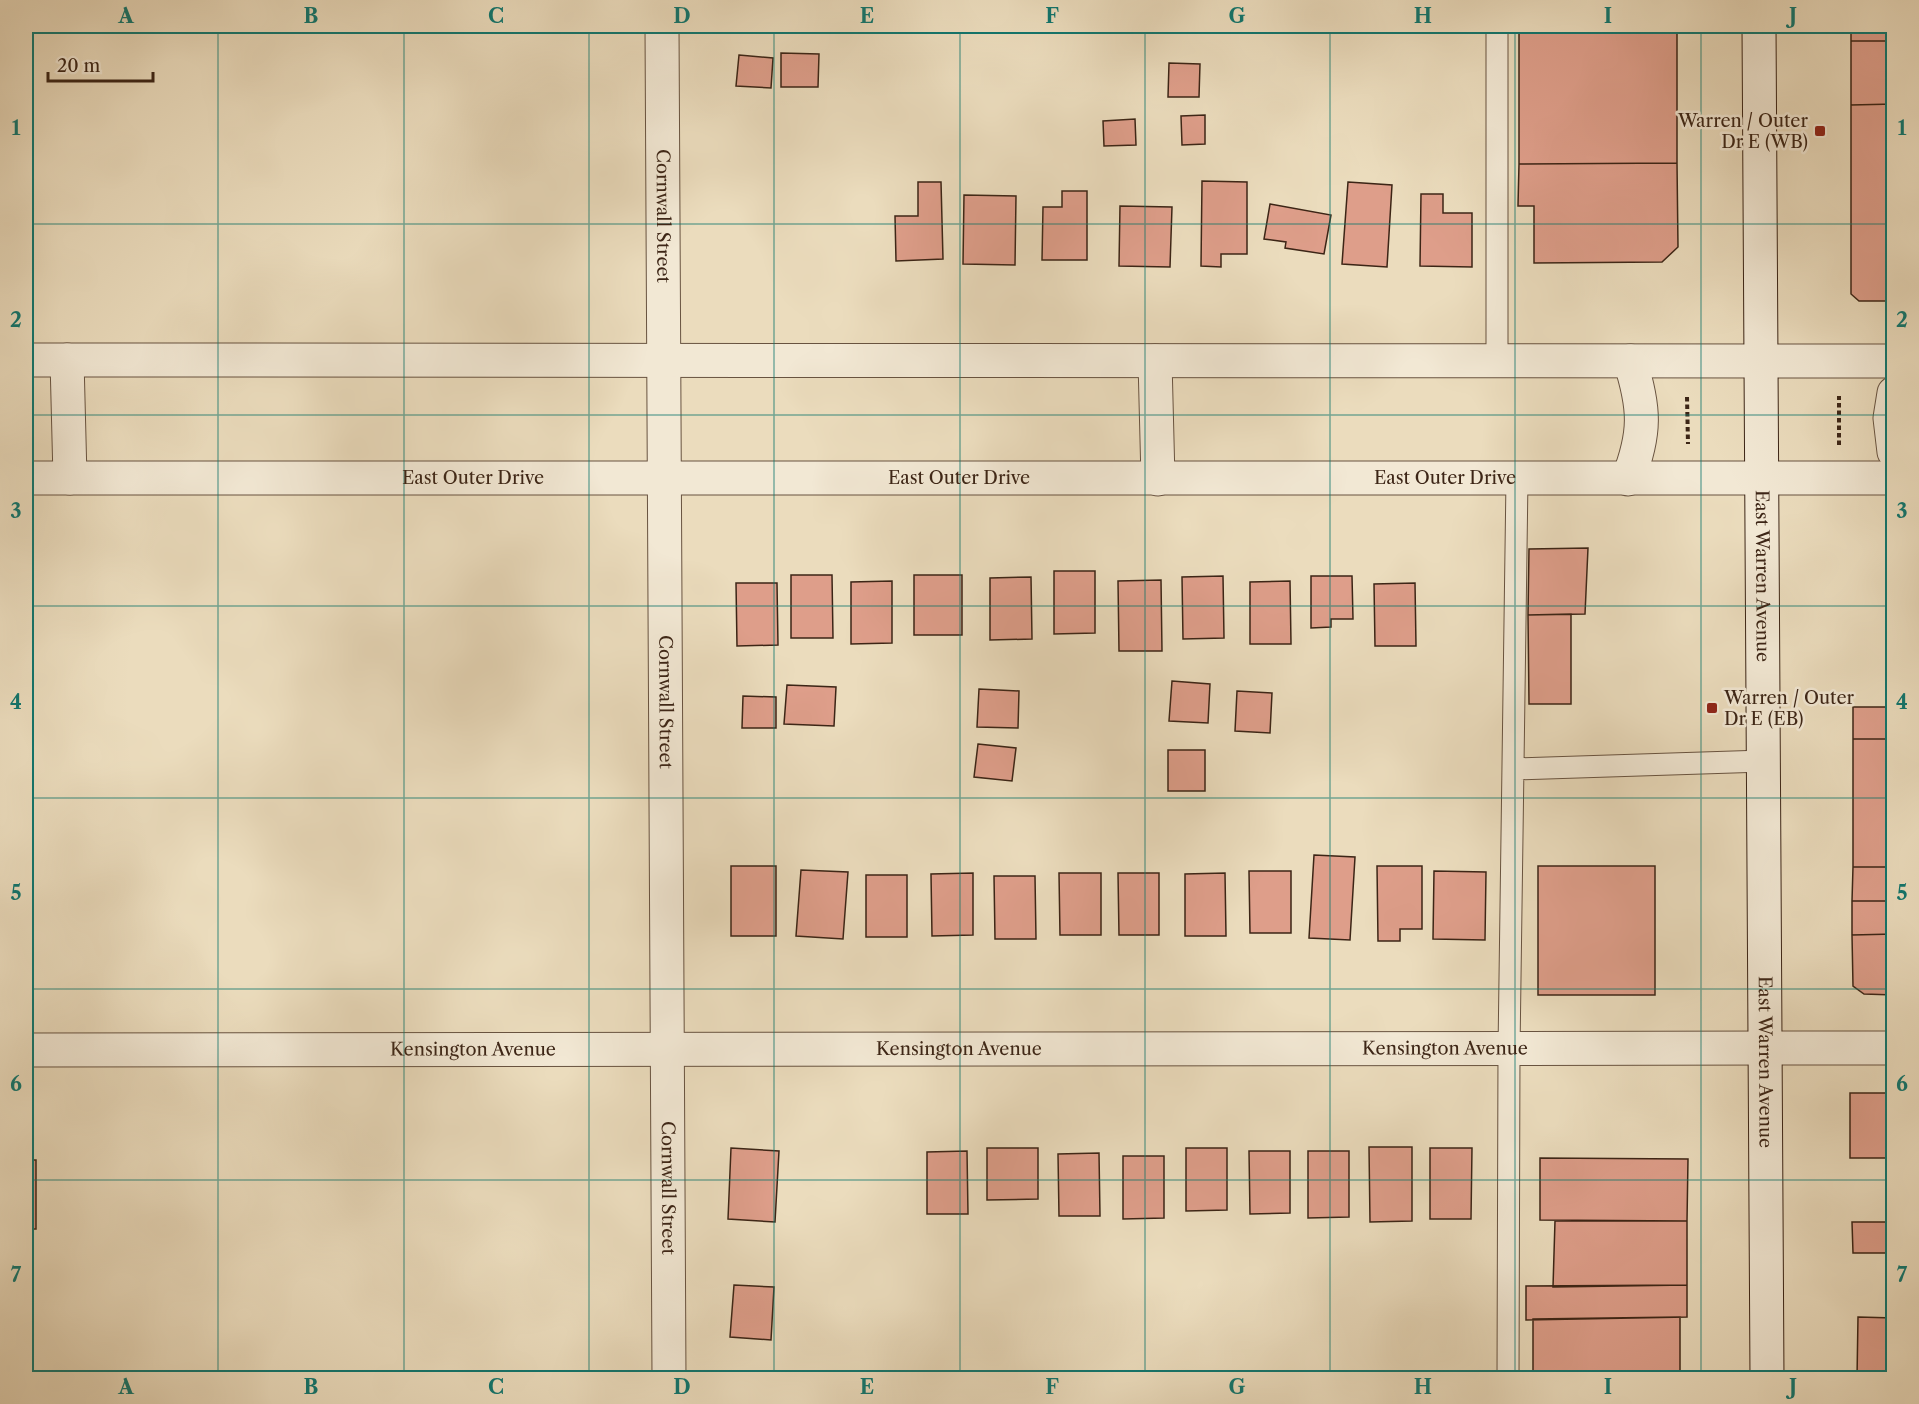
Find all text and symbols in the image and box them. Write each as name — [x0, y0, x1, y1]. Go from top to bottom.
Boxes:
text: A — [117, 4, 134, 28]
text: B — [304, 4, 319, 28]
text: C — [488, 4, 504, 28]
text: D — [673, 4, 691, 28]
text: E — [860, 4, 874, 28]
text: F — [1045, 4, 1059, 28]
text: G — [1229, 4, 1246, 28]
text: H — [1414, 4, 1432, 28]
text: I — [1604, 4, 1612, 28]
text: J — [1785, 4, 1797, 28]
scale bar — [48, 45, 153, 83]
text: 20 m — [57, 55, 101, 77]
place label: Warren / Outer Dr E (WB) — [1677, 110, 1808, 153]
text: 1 — [12, 116, 21, 140]
text: 1 — [1898, 116, 1907, 140]
marker: Warren / Outer Dr E (WB) — [1813, 124, 1827, 138]
street label: Cornwall Street — [652, 149, 674, 284]
text: 2 — [10, 308, 22, 332]
text: 2 — [1896, 308, 1908, 332]
street label: East Outer Drive — [402, 467, 544, 489]
street label: East Outer Drive — [888, 467, 1030, 489]
street label: East Outer Drive — [1374, 467, 1516, 489]
street label: East Warren Avenue — [1751, 490, 1774, 662]
text: 3 — [10, 499, 22, 523]
text: 3 — [1896, 499, 1908, 523]
street label: Cornwall Street — [654, 635, 677, 770]
place label: Warren / Outer Dr E (EB) — [1723, 687, 1854, 730]
text: 4 — [10, 690, 22, 714]
text: 4 — [1896, 690, 1908, 714]
marker: Warren / Outer Dr E (EB) — [1705, 701, 1719, 715]
text: 5 — [10, 881, 22, 905]
text: 5 — [1896, 881, 1908, 905]
street label: East Warren Avenue — [1754, 976, 1777, 1148]
street label: Kensington Avenue — [1362, 1037, 1528, 1060]
street label: Kensington Avenue — [390, 1038, 556, 1061]
street label: Kensington Avenue — [876, 1038, 1042, 1060]
text: 6 — [10, 1072, 22, 1096]
text: 6 — [1896, 1072, 1908, 1096]
street label: Cornwall Street — [657, 1121, 679, 1256]
text: 7 — [11, 1263, 22, 1287]
text: 7 — [1897, 1263, 1908, 1287]
text: A — [117, 1375, 134, 1399]
text: B — [304, 1375, 319, 1399]
text: C — [488, 1375, 504, 1399]
text: D — [673, 1375, 691, 1399]
text: E — [860, 1375, 874, 1399]
text: F — [1045, 1375, 1059, 1399]
text: G — [1229, 1375, 1246, 1399]
text: H — [1414, 1375, 1432, 1399]
text: I — [1604, 1375, 1612, 1399]
text: J — [1785, 1375, 1797, 1399]

